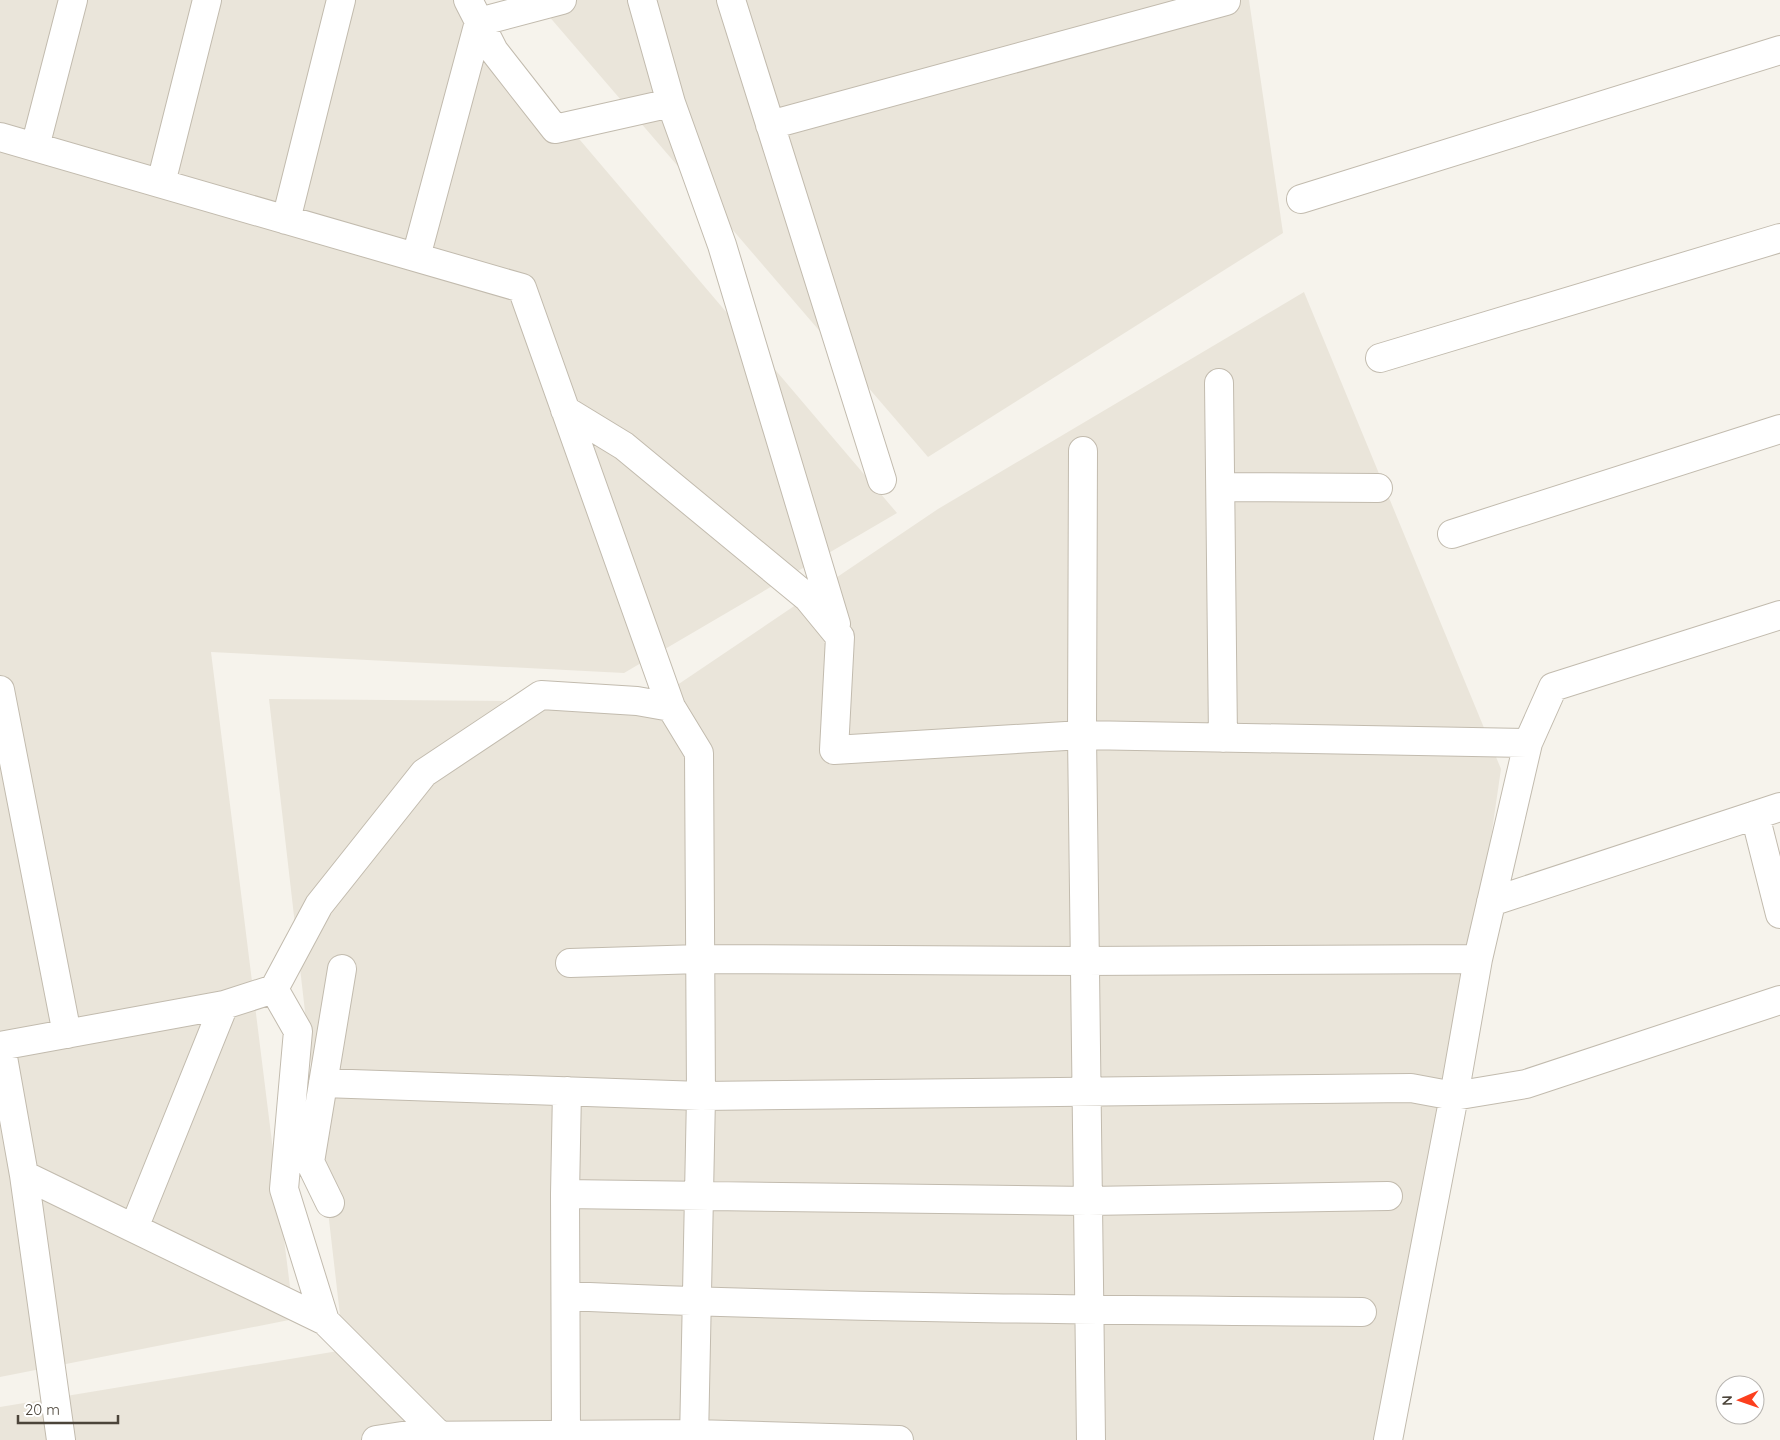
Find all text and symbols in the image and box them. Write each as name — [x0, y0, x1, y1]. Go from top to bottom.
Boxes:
north arrow — [1715, 1375, 1765, 1425]
scale bar — [18, 1392, 118, 1424]
text: N — [1718, 1395, 1736, 1406]
text: 20 m — [25, 1400, 60, 1419]

